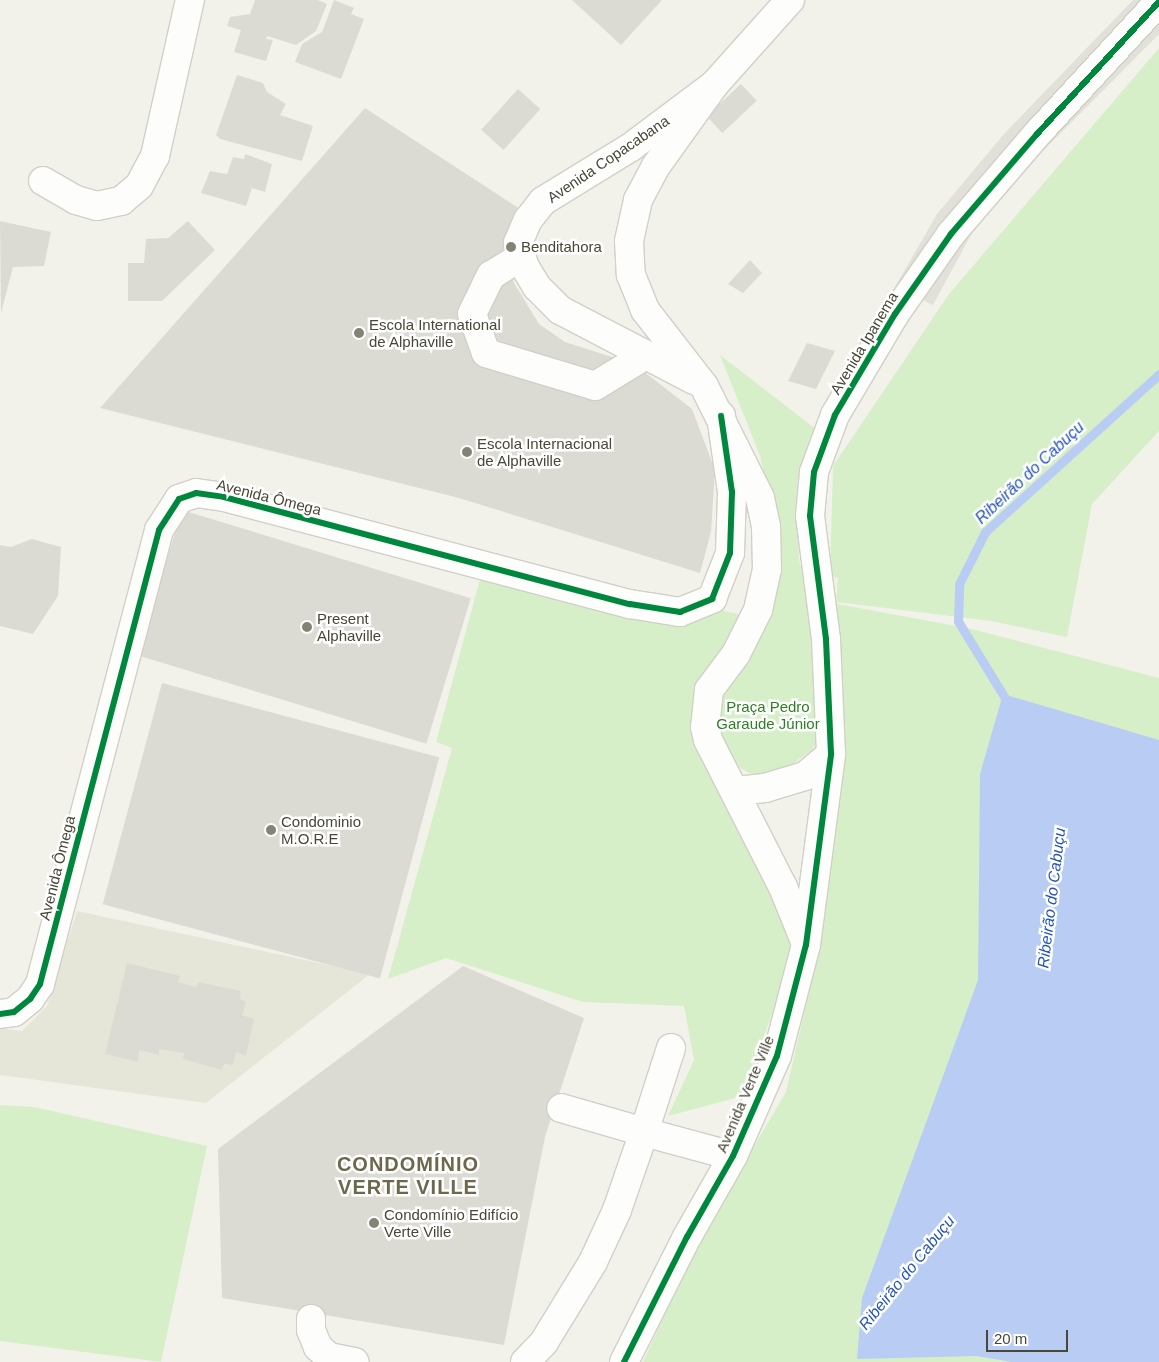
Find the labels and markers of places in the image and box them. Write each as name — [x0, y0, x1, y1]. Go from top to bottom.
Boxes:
place label: Benditahora — [521, 238, 602, 256]
marker: Benditahora — [505, 241, 517, 253]
place label: Escola International de Alphaville — [369, 315, 501, 350]
marker: Escola International de Alphaville — [353, 327, 365, 339]
place label: Escola Internacional de Alphaville — [477, 434, 612, 469]
marker: Escola Internacional de Alphaville — [461, 446, 473, 458]
place label: Present Alphaville — [317, 609, 381, 644]
marker: Present Alphaville — [301, 621, 313, 633]
place label: Condominio M.O.R.E — [281, 812, 361, 847]
marker: Condominio M.O.R.E — [265, 824, 277, 836]
place label: Condomínio Edifício Verte Ville — [384, 1205, 518, 1240]
marker: Condomínio Edifício Verte Ville — [368, 1217, 380, 1229]

